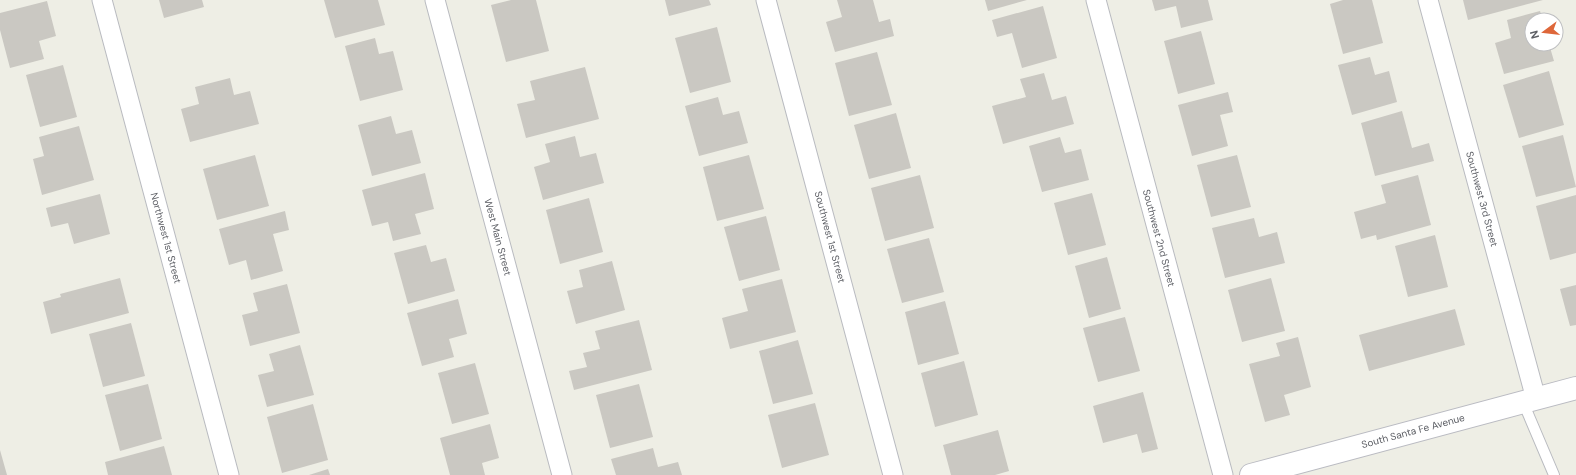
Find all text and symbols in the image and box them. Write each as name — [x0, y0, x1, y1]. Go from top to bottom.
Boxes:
north arrow — [1524, 12, 1564, 52]
text: N — [1527, 29, 1542, 40]
street label: Southwest 3rd Street — [1463, 150, 1501, 248]
street label: Southwest 2nd Street — [1140, 188, 1178, 288]
street label: Southwest 1st Street — [811, 190, 849, 284]
street label: Northwest 1st Street — [148, 191, 184, 285]
street label: West Main Street — [481, 197, 515, 277]
street label: South Santa Fe Avenue — [1360, 411, 1466, 451]

